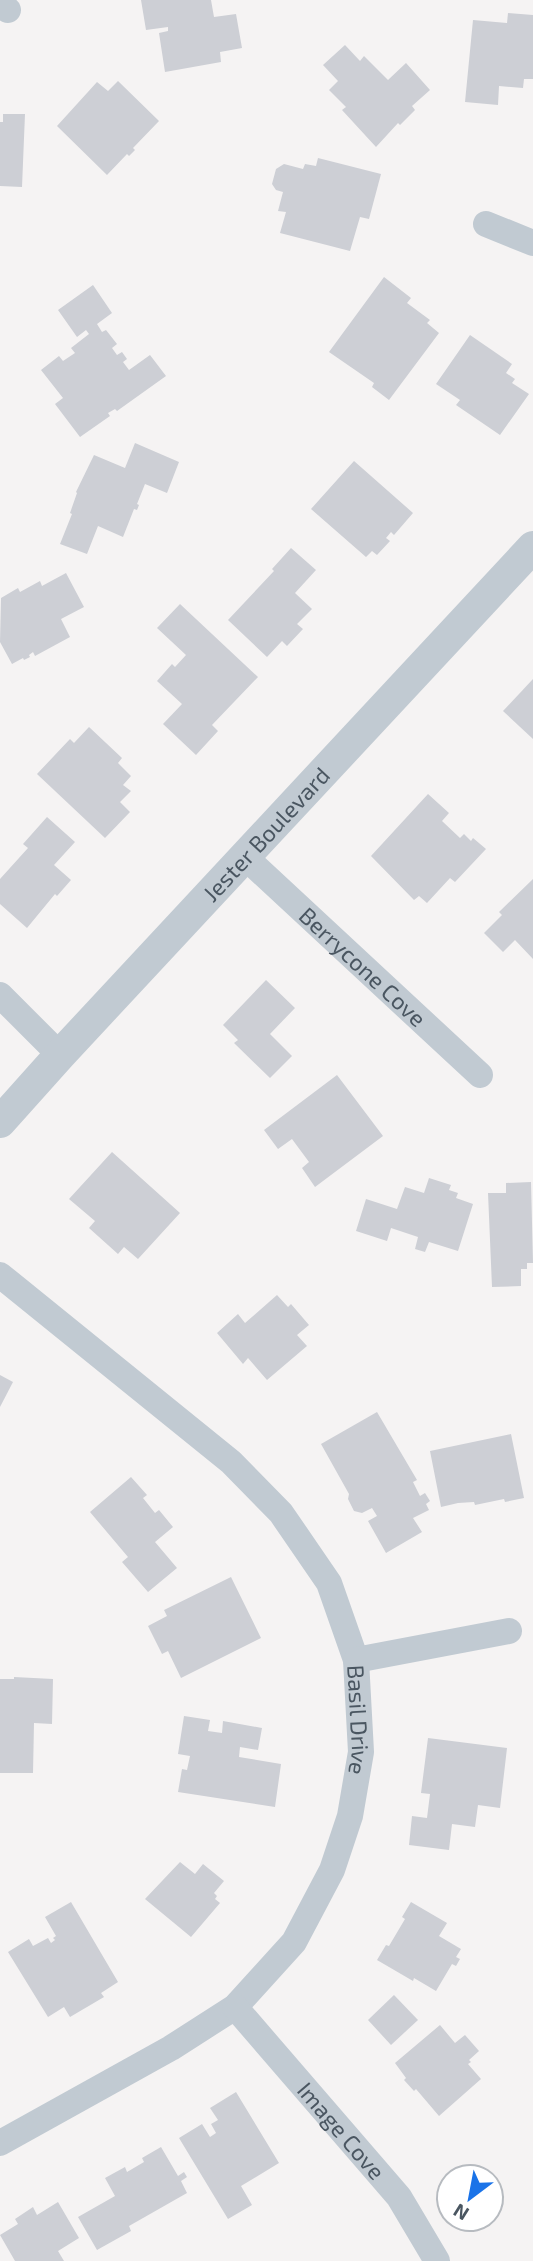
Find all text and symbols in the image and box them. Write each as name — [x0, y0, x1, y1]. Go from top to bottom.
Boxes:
street label: Jester Boulevard — [197, 761, 335, 907]
street label: Berrycone Cove — [294, 901, 432, 1032]
street label: Basil Drive — [342, 1664, 375, 1777]
street label: Image Cove — [292, 2076, 391, 2185]
north arrow — [435, 2163, 505, 2233]
text: N — [449, 2199, 473, 2226]

